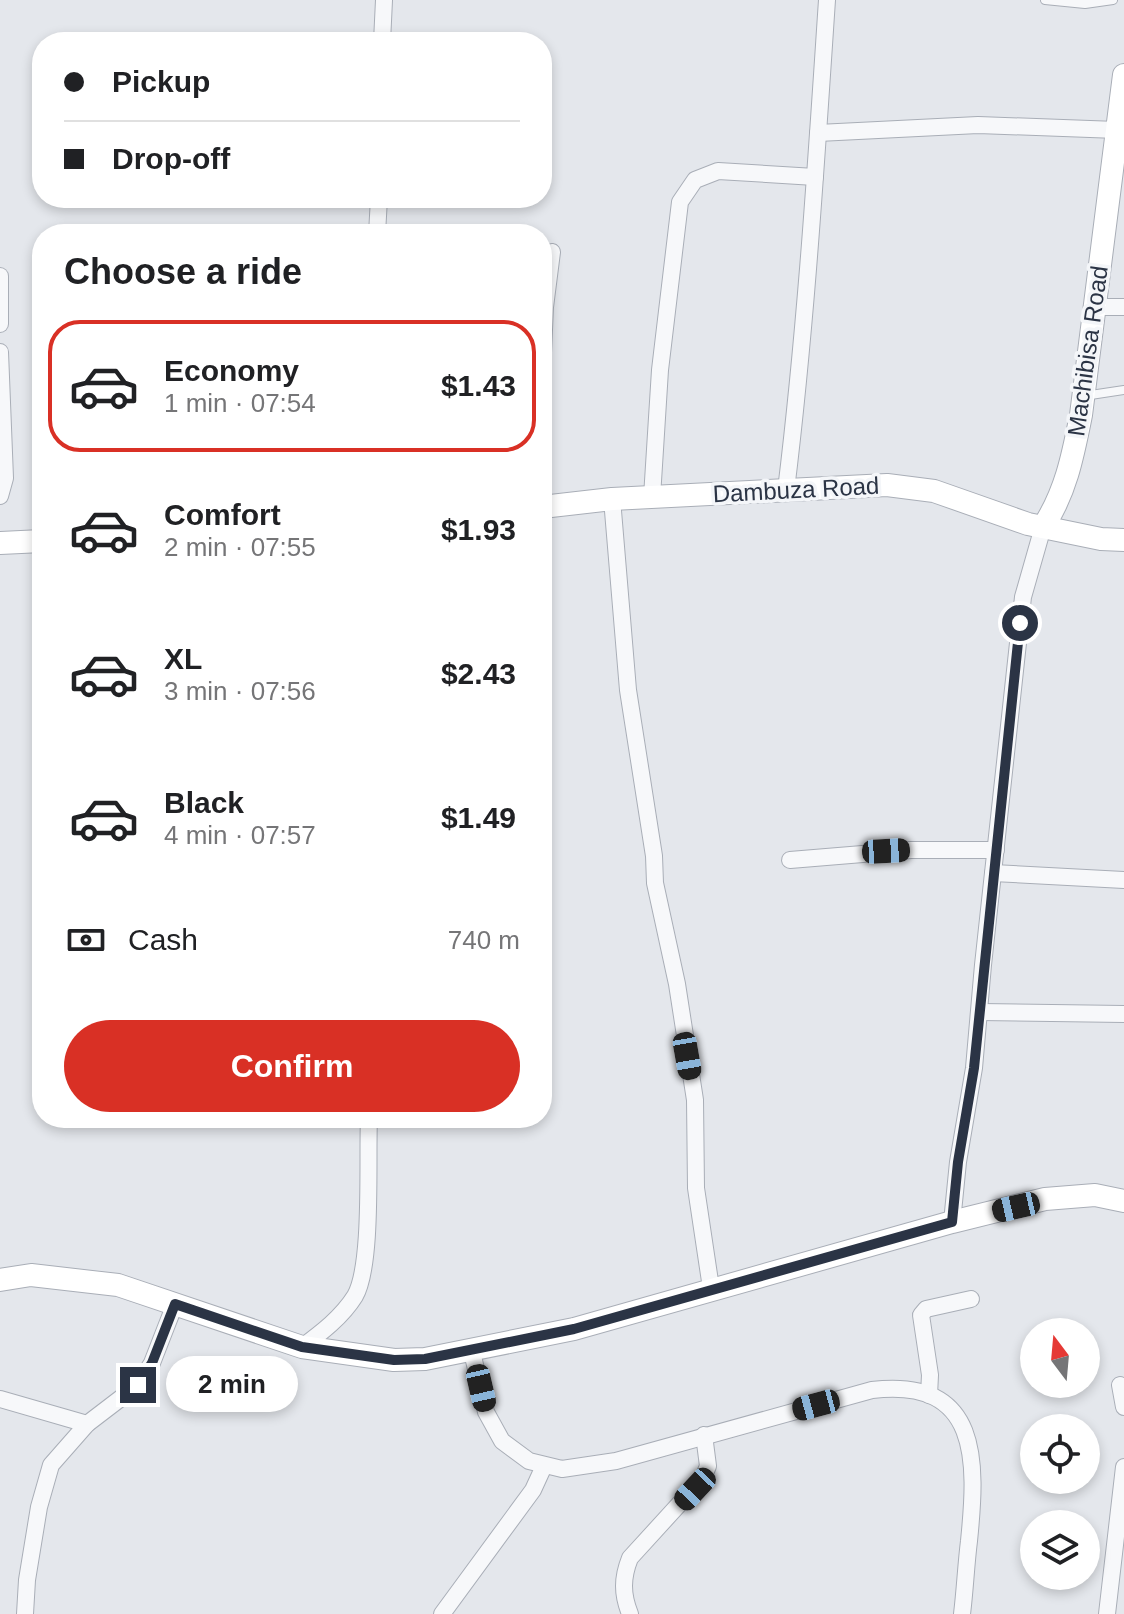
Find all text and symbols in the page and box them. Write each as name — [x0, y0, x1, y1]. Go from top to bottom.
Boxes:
text: Pickup — [112, 65, 210, 98]
text: Drop-off — [112, 142, 230, 175]
text: Choose a ride — [64, 251, 302, 292]
street label: Machibisa Road — [1062, 264, 1113, 438]
icon: car — [68, 350, 140, 422]
text: Economy — [164, 354, 299, 387]
text: $1.43 — [441, 369, 516, 402]
text: 1 min · 07:54 — [164, 388, 316, 418]
street label: Dambuza Road — [712, 472, 880, 507]
icon: car — [68, 494, 140, 566]
text: Comfort — [164, 498, 281, 531]
text: $1.93 — [441, 513, 516, 546]
text: 2 min · 07:55 — [164, 532, 316, 562]
route start — [1002, 605, 1038, 641]
icon: car — [68, 638, 140, 710]
text: XL — [164, 642, 202, 675]
text: $2.43 — [441, 657, 516, 690]
text: 3 min · 07:56 — [164, 676, 316, 706]
icon: car — [68, 782, 140, 854]
text: Black — [164, 786, 244, 819]
text: $1.49 — [441, 801, 516, 834]
text: 4 min · 07:57 — [164, 820, 316, 850]
car — [861, 838, 911, 864]
icon: cash — [64, 918, 108, 962]
text: Cash — [128, 923, 198, 956]
text: 740 m — [448, 925, 520, 955]
button: Confirm — [64, 1020, 520, 1112]
car — [671, 1030, 703, 1082]
car — [990, 1190, 1042, 1224]
north arrow — [1020, 1318, 1100, 1398]
map controls — [1020, 1318, 1100, 1590]
callout: 2 min — [166, 1357, 298, 1413]
car — [464, 1362, 498, 1414]
route end — [120, 1367, 156, 1403]
text: 2 min — [198, 1369, 266, 1399]
car — [790, 1387, 842, 1423]
button: locate — [1020, 1414, 1100, 1494]
car — [670, 1463, 720, 1515]
button: layers — [1020, 1510, 1100, 1590]

